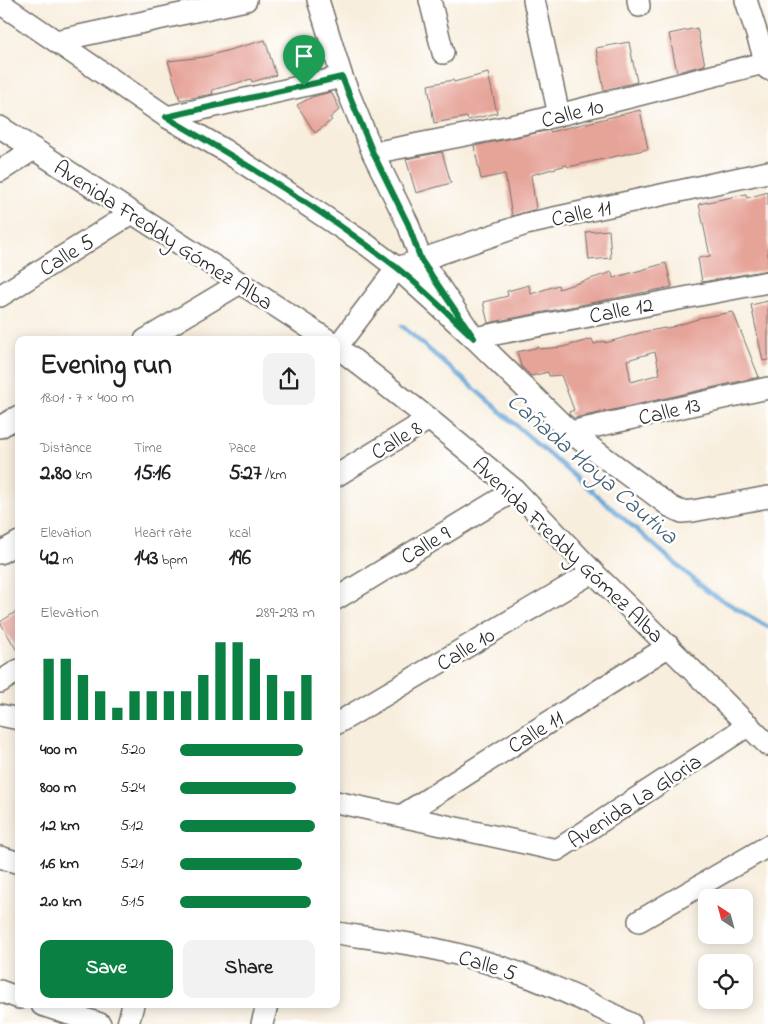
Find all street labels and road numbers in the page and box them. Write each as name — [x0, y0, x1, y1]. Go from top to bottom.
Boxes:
street label: Calle 10 — [538, 92, 607, 138]
street label: Avenida Freddy Gómez Alba — [46, 153, 279, 321]
street label: Calle 11 — [549, 193, 615, 237]
street label: Calle 5 — [34, 227, 101, 286]
street label: Calle 12 — [587, 290, 656, 334]
street label: Calle 13 — [635, 390, 704, 436]
street label: Calle 8 — [366, 414, 429, 469]
street label: Avenida Freddy Gómez Alba — [463, 451, 670, 652]
street label: Calle 9 — [395, 519, 458, 574]
street label: Calle 10 — [431, 621, 502, 681]
street label: Calle 11 — [502, 704, 571, 763]
street label: Avenida La Gloria — [562, 747, 709, 858]
street label: Calle 5 — [454, 943, 520, 991]

